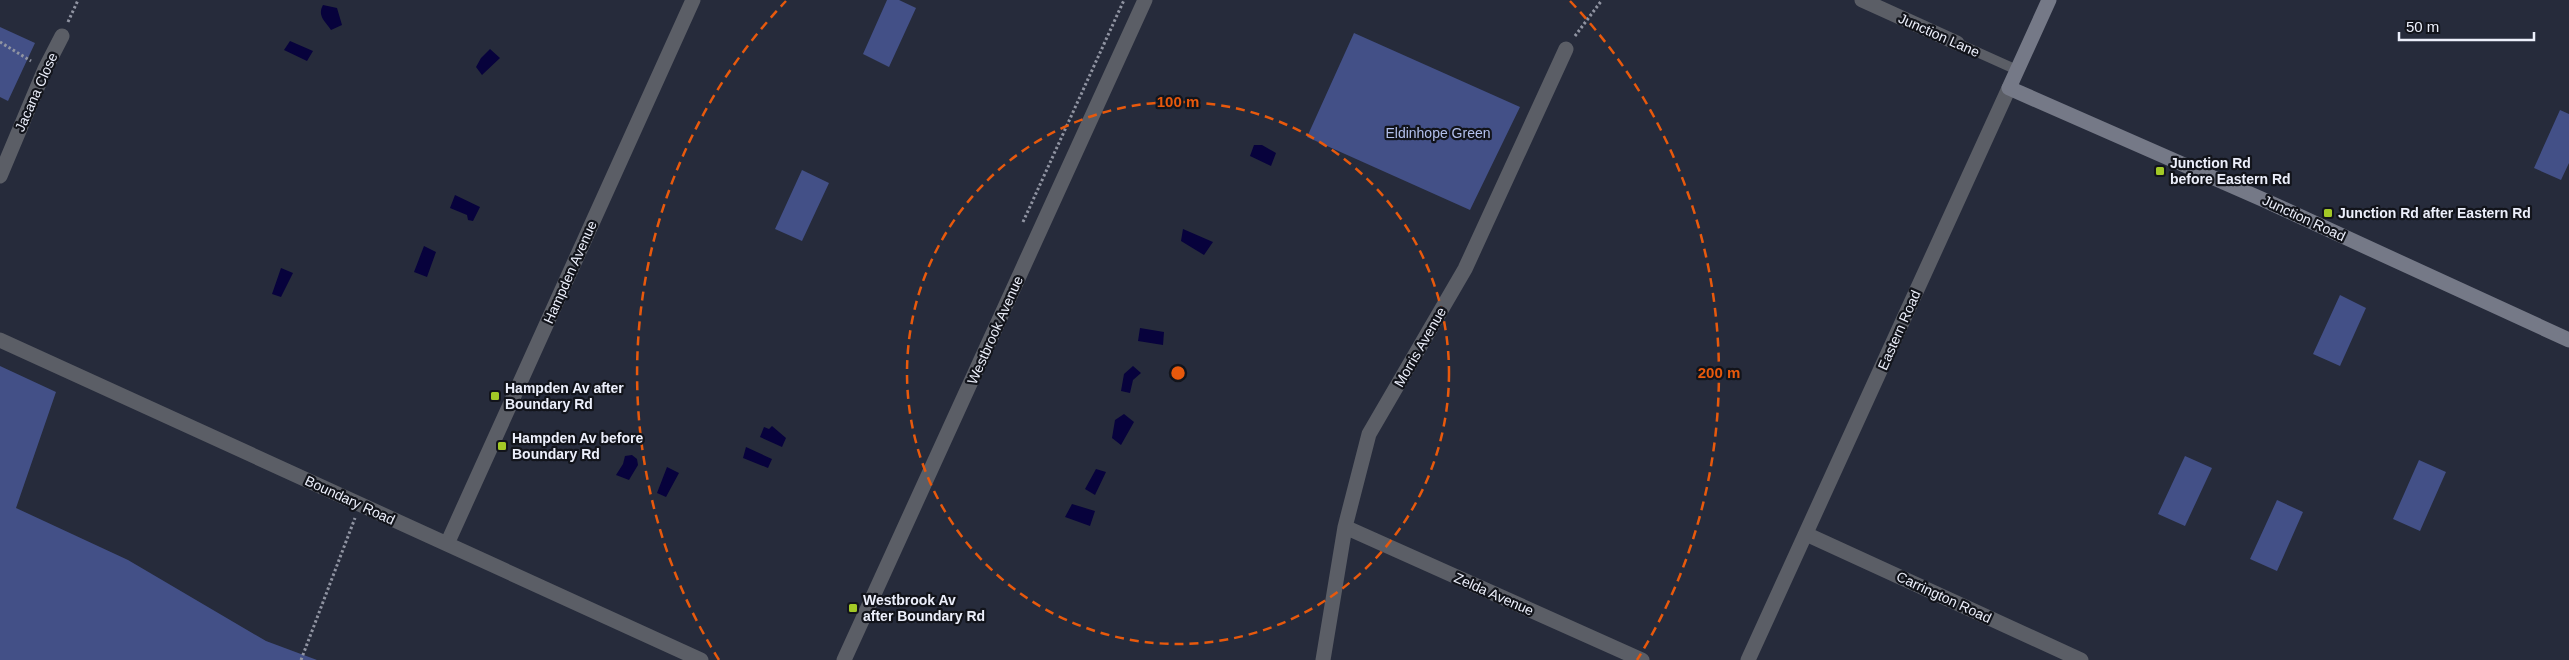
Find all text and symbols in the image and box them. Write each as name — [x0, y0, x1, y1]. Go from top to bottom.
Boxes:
street label: Junction Lane — [1896, 10, 1982, 60]
scale bar — [2399, 10, 2534, 42]
text: 50 m — [2406, 18, 2439, 35]
street label: Jacana Close — [11, 50, 61, 134]
text: 100 m — [1157, 93, 1199, 110]
park label: Eldinhope Green — [1385, 125, 1491, 141]
place label: Junction Rd before Eastern Rd — [2170, 155, 2291, 187]
marker: Junction Rd before Eastern Rd — [2154, 165, 2166, 177]
street label: Junction Road — [2260, 192, 2348, 244]
place label: Junction Rd after Eastern Rd — [2338, 205, 2531, 221]
marker: Junction Rd after Eastern Rd — [2322, 207, 2334, 219]
street label: Hampden Avenue — [540, 218, 600, 326]
street label: Westbrook Avenue — [964, 273, 1026, 387]
street label: Eastern Road — [1874, 288, 1924, 372]
street label: Morris Avenue — [1391, 304, 1449, 390]
centre of rings — [1169, 364, 1187, 382]
text: 200 m — [1698, 364, 1740, 381]
place label: Hampden Av after Boundary Rd — [505, 380, 624, 412]
marker: Hampden Av after Boundary Rd — [489, 390, 501, 402]
place label: Hampden Av before Boundary Rd — [512, 430, 643, 462]
marker: Hampden Av before Boundary Rd — [496, 440, 508, 452]
street label: Boundary Road — [303, 472, 397, 528]
street label: Carrington Road — [1894, 568, 1994, 626]
street label: Zelda Avenue — [1452, 569, 1536, 619]
place label: Westbrook Av after Boundary Rd — [863, 592, 985, 624]
marker: Westbrook Av after Boundary Rd — [847, 602, 859, 614]

